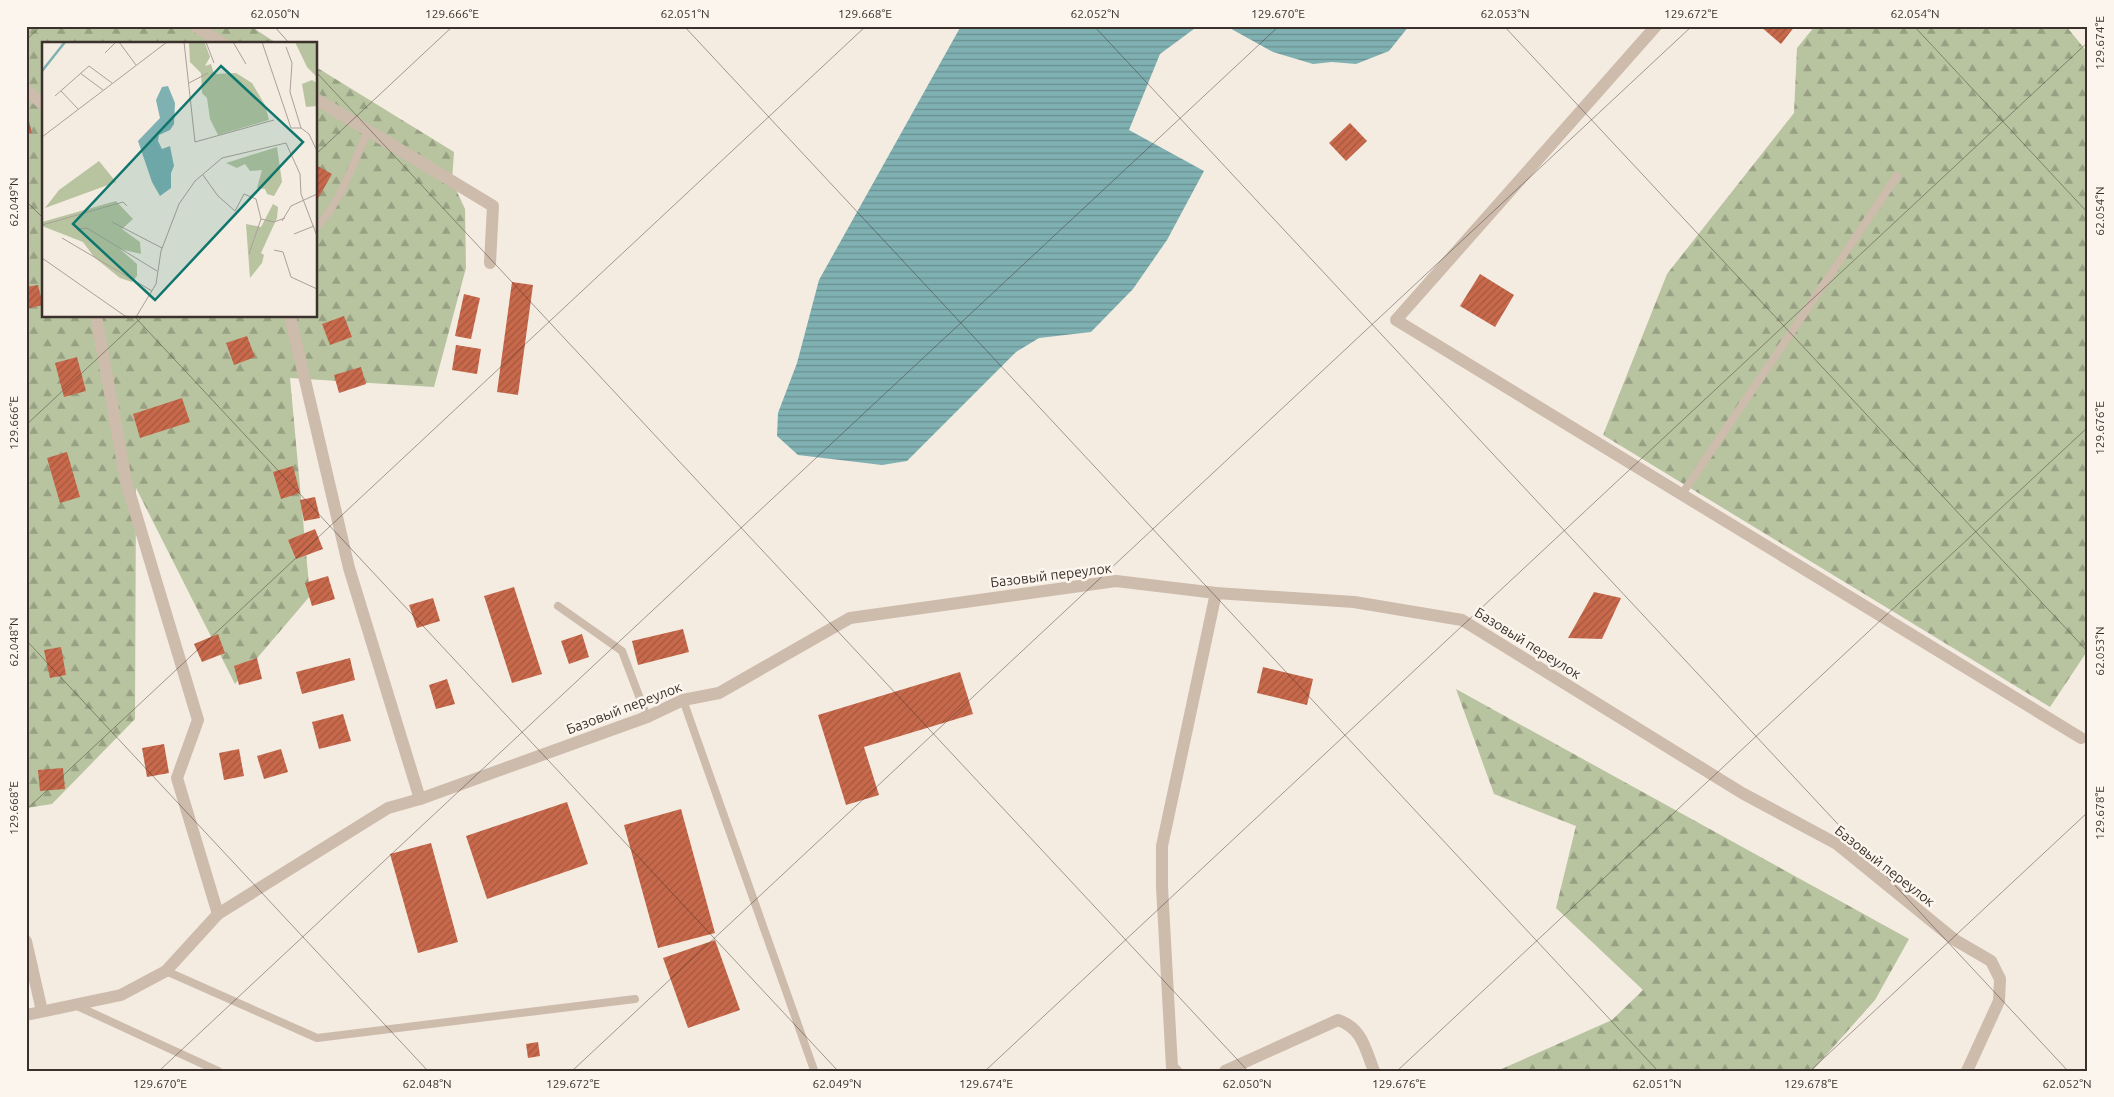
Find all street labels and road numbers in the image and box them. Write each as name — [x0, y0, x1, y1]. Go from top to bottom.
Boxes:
street label: Базовый переулок — [989, 560, 1113, 590]
street label: Базовый переулок — [1472, 604, 1584, 682]
street label: Базовый переулок — [564, 679, 684, 737]
street label: Базовый переулок — [1832, 822, 1938, 910]

